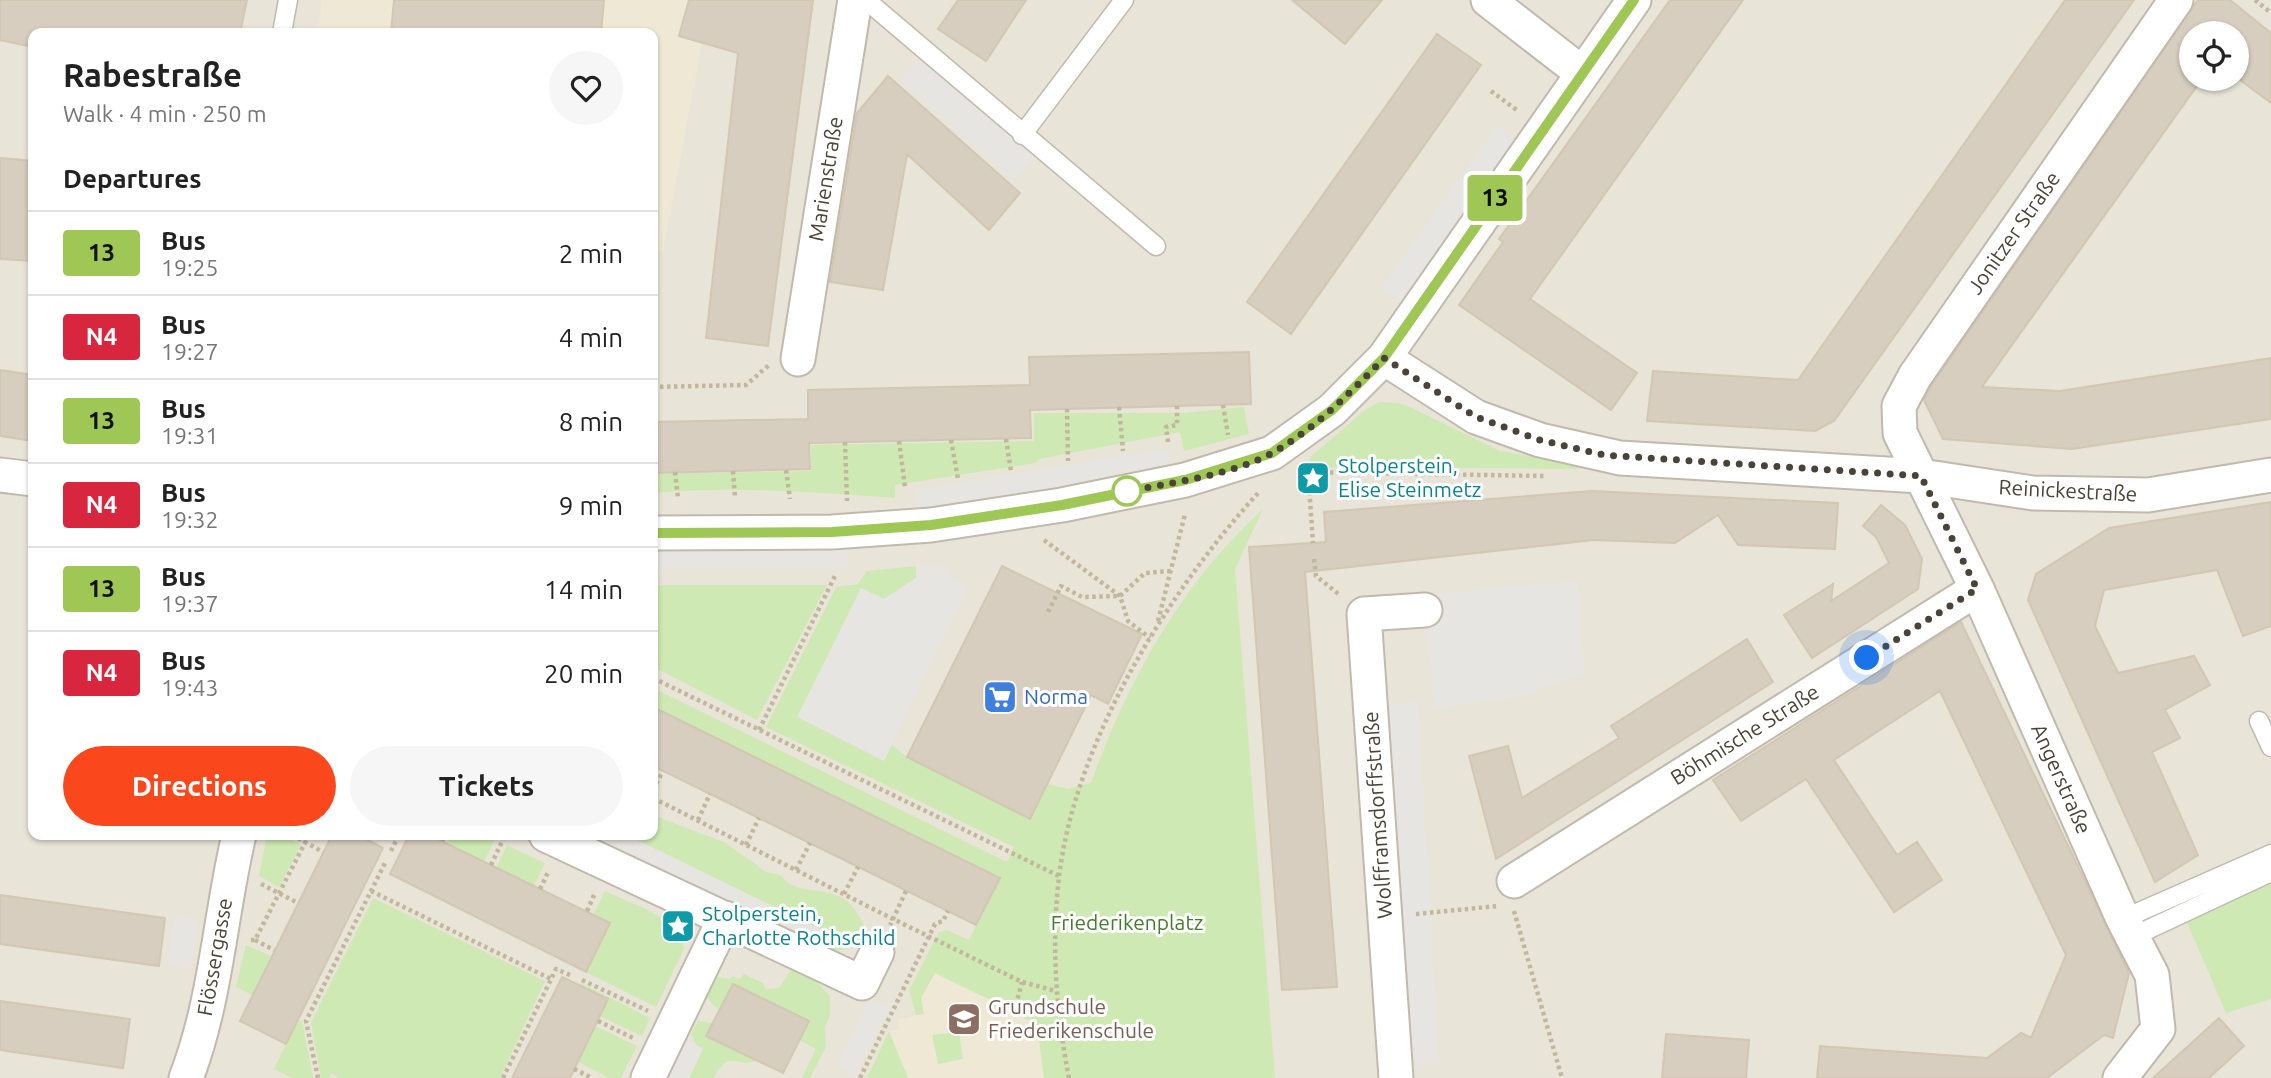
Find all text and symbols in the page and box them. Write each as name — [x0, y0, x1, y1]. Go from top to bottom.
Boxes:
map controls — [2179, 21, 2249, 91]
button: locate — [2179, 21, 2249, 91]
button: heart — [549, 51, 623, 125]
text: Rabestraße — [63, 56, 242, 93]
text: Walk · 4 min · 250 m — [63, 101, 267, 126]
street label: Marienstraße — [803, 115, 847, 243]
text: Departures — [63, 164, 201, 193]
street label: Jonitzer Straße — [1962, 167, 2064, 298]
line badge: 13 — [1464, 175, 1526, 221]
text: 13 — [1481, 184, 1509, 211]
text: Bus — [161, 226, 206, 255]
text: 13 — [88, 239, 115, 266]
text: 2 min — [559, 239, 623, 268]
text: 19:25 — [161, 255, 219, 280]
text: Bus — [161, 310, 206, 339]
text: N4 — [86, 323, 117, 350]
text: 4 min — [559, 323, 623, 352]
text: 19:27 — [161, 339, 219, 364]
text: Bus — [161, 394, 206, 423]
text: 13 — [88, 407, 115, 434]
text: 8 min — [559, 407, 623, 436]
text: 19:31 — [161, 423, 219, 448]
place label: Stolperstein, Elise Steinmetz — [1338, 453, 1481, 501]
place icon: Stolperstein, Elise Steinmetz — [1294, 459, 1332, 497]
street label: Reinickestraße — [1998, 474, 2138, 506]
unlabelled marker — [1112, 476, 1142, 506]
text: Bus — [161, 478, 206, 507]
text: N4 — [86, 491, 117, 518]
text: 9 min — [559, 491, 623, 520]
text: 19:32 — [161, 507, 219, 532]
text: Bus — [161, 562, 206, 591]
text: 13 — [88, 575, 115, 602]
text: 14 min — [544, 575, 623, 604]
text: 19:37 — [161, 591, 219, 616]
your location — [1849, 640, 1884, 675]
text: Bus — [161, 646, 206, 675]
text: N4 — [86, 659, 117, 686]
text: 20 min — [544, 659, 623, 688]
text: 19:43 — [161, 675, 219, 700]
supermarket icon: Norma — [981, 678, 1019, 716]
street label: Böhmische Straße — [1666, 679, 1823, 789]
place label: Norma — [1024, 684, 1088, 708]
street label: Wolfframsdorffstraße — [1358, 711, 1396, 920]
street label: Angerstraße — [2027, 720, 2097, 837]
button: Directions — [63, 746, 336, 826]
button: Tickets — [350, 746, 623, 826]
street label: Flössergasse — [192, 896, 236, 1018]
place label: Stolperstein, Charlotte Rothschild — [702, 901, 896, 949]
place icon: Stolperstein, Charlotte Rothschild — [659, 907, 697, 945]
park label: Friederikenplatz — [1051, 910, 1203, 934]
place label: Grundschule Friederikenschule — [988, 994, 1154, 1042]
school or university icon: Grundschule Friederikenschule — [945, 1000, 983, 1038]

